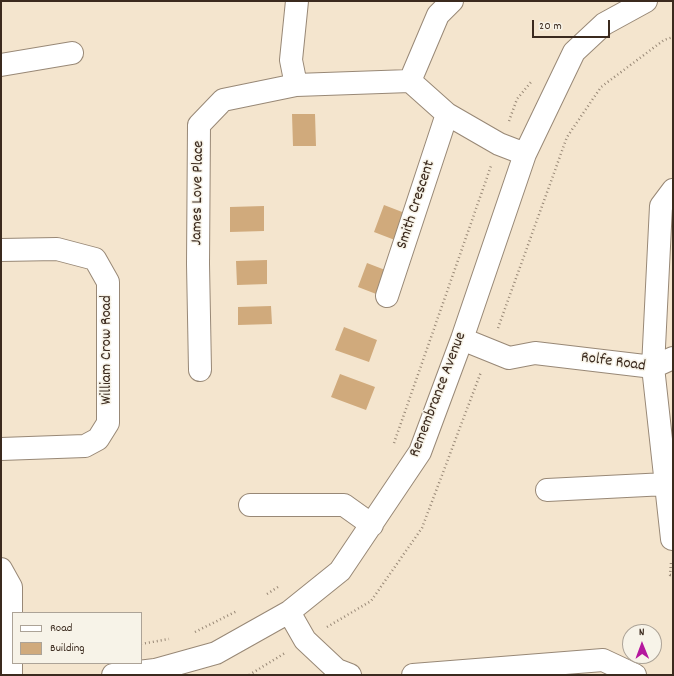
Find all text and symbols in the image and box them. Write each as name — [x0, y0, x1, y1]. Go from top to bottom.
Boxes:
scale bar — [534, 12, 612, 38]
text: 20 m — [539, 18, 562, 35]
street label: James Love Place — [188, 140, 210, 246]
street label: Smith Crescent — [394, 158, 440, 252]
street label: William Crow Road — [98, 295, 118, 405]
street label: Remembrance Avenue — [406, 330, 472, 460]
street label: Rolfe Road — [579, 349, 647, 377]
legend — [12, 612, 142, 664]
text: Road — [50, 620, 72, 637]
north arrow — [622, 624, 662, 664]
text: N — [639, 625, 645, 641]
text: Building — [50, 640, 85, 657]

